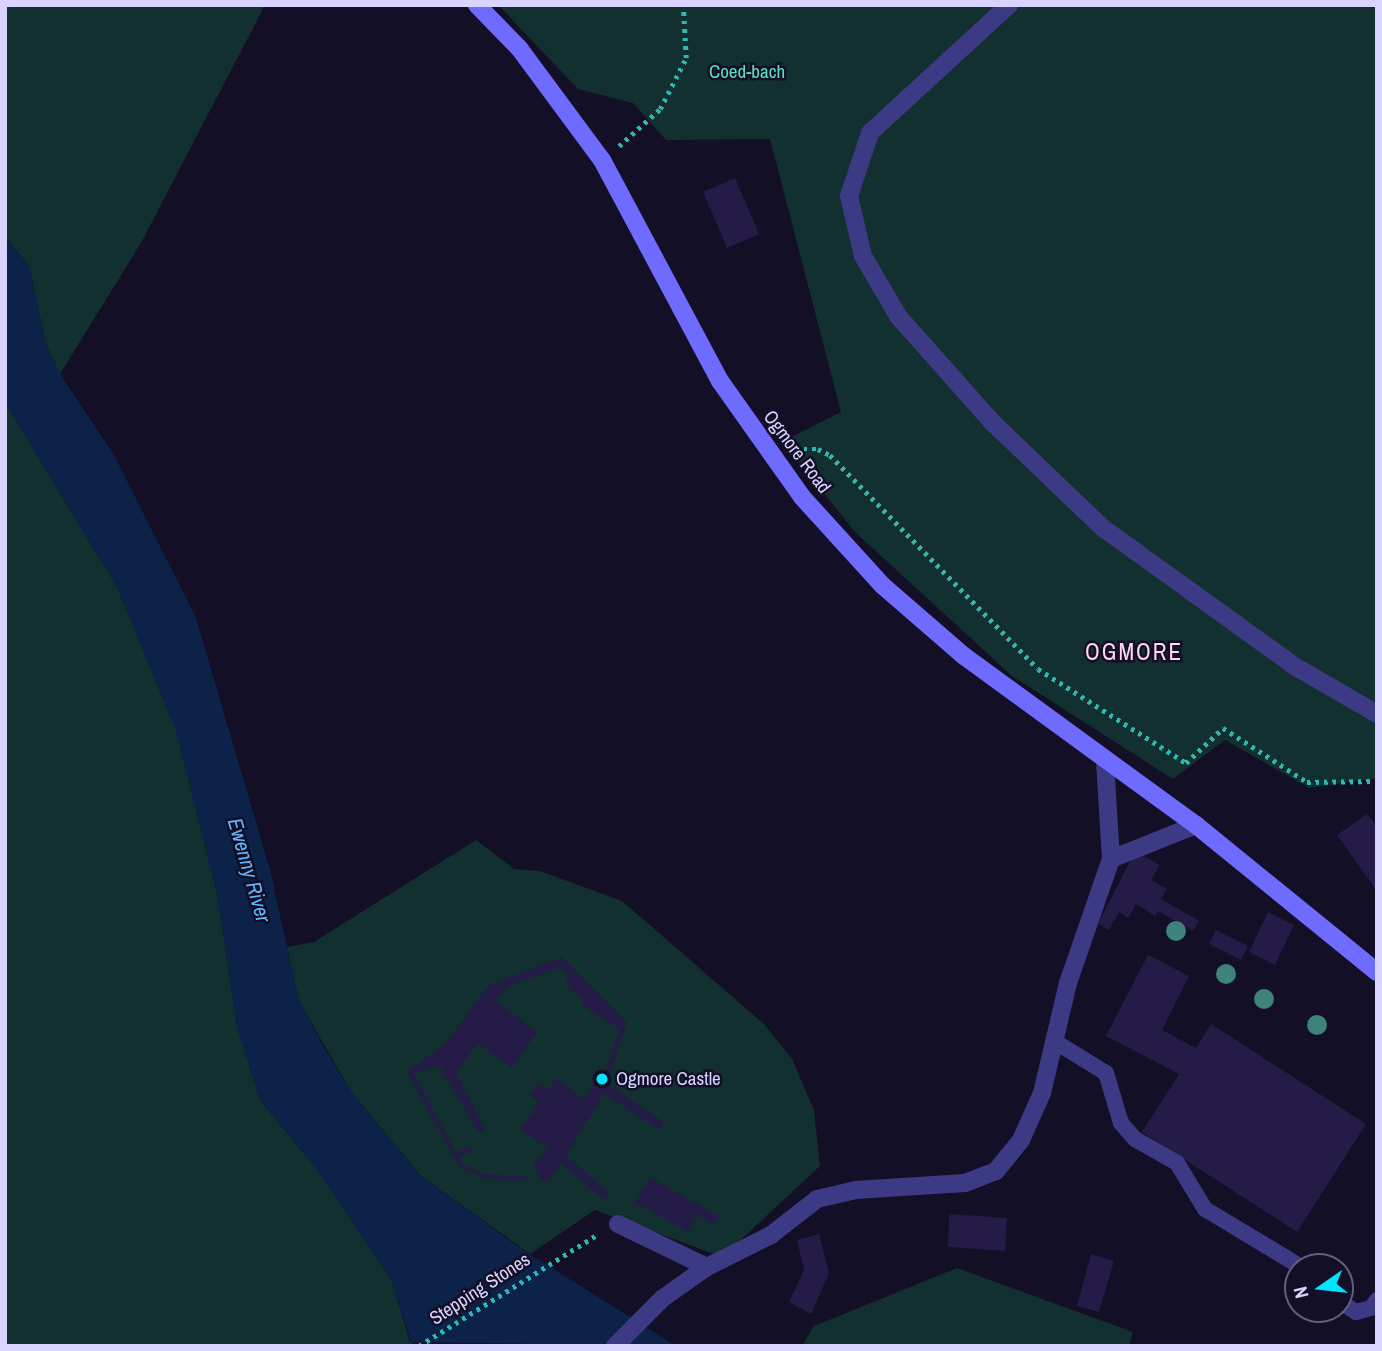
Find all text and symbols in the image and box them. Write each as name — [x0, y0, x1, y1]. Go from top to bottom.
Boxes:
park label: Coed-bach — [709, 61, 785, 83]
street label: Ogmore Road — [758, 406, 836, 498]
district label: OGMORE — [1086, 638, 1182, 666]
water label: Ewenny River — [222, 815, 276, 925]
place label: Ogmore Castle — [616, 1068, 721, 1090]
marker: Ogmore Castle — [594, 1071, 610, 1087]
street label: Stepping Stones — [425, 1248, 535, 1330]
north arrow — [1284, 1253, 1354, 1323]
text: N — [1287, 1284, 1315, 1301]

